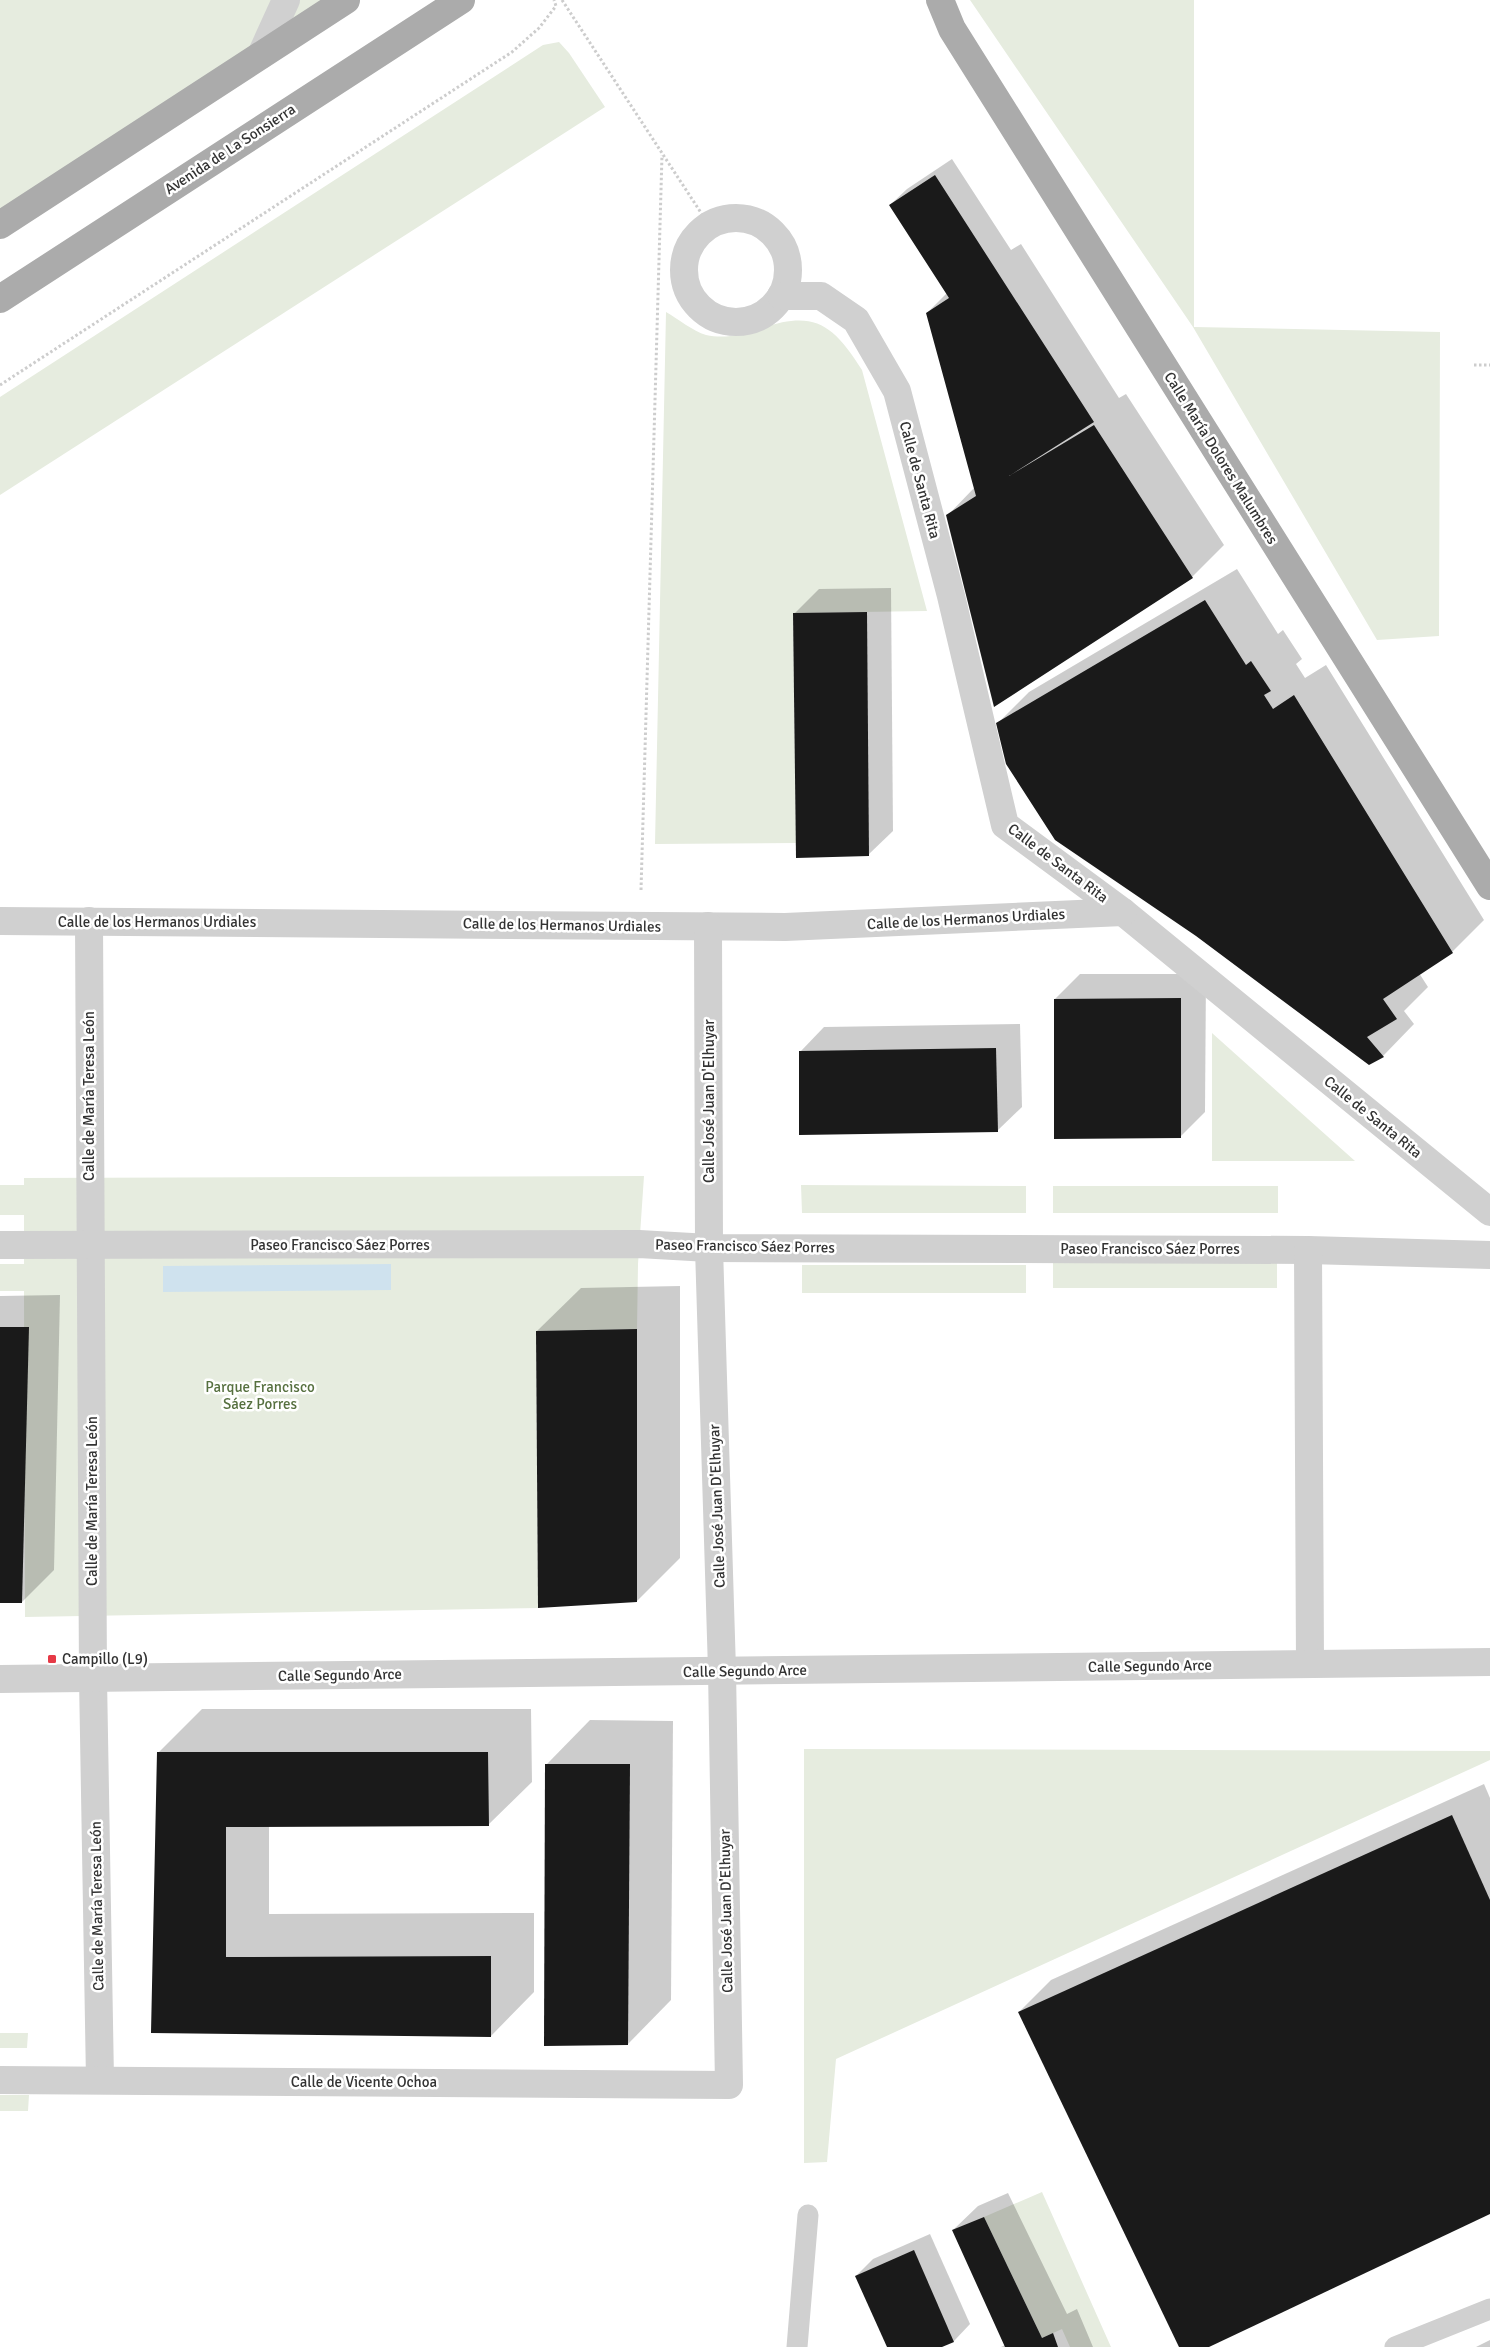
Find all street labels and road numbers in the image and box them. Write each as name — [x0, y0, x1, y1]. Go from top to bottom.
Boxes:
street label: Avenida de La Sonsierra — [161, 100, 299, 198]
street label: Calle María Dolores Malumbres — [1160, 368, 1282, 548]
street label: Calle de Santa Rita — [896, 419, 944, 541]
street label: Calle de Santa Rita — [1004, 819, 1112, 907]
street label: Calle de los Hermanos Urdiales — [866, 905, 1066, 933]
street label: Calle de los Hermanos Urdiales — [58, 913, 257, 931]
street label: Calle de los Hermanos Urdiales — [463, 914, 662, 936]
street label: Calle de María Teresa León — [80, 1011, 98, 1181]
street label: Calle José Juan D'Elhuyar — [700, 1019, 718, 1183]
street label: Calle de Santa Rita — [1320, 1072, 1426, 1162]
street label: Paseo Francisco Sáez Porres — [655, 1235, 835, 1257]
street label: Paseo Francisco Sáez Porres — [250, 1236, 430, 1254]
street label: Paseo Francisco Sáez Porres — [1060, 1240, 1240, 1258]
street label: Calle de María Teresa León — [83, 1416, 101, 1586]
street label: Calle José Juan D'Elhuyar — [705, 1423, 729, 1588]
street label: Calle Segundo Arce — [1088, 1656, 1212, 1676]
street label: Calle Segundo Arce — [683, 1661, 807, 1681]
street label: Calle Segundo Arce — [278, 1665, 402, 1685]
street label: Calle de María Teresa León — [87, 1821, 107, 1991]
street label: Calle José Juan D'Elhuyar — [716, 1828, 736, 1993]
street label: Calle de Vicente Ochoa — [291, 2073, 437, 2091]

